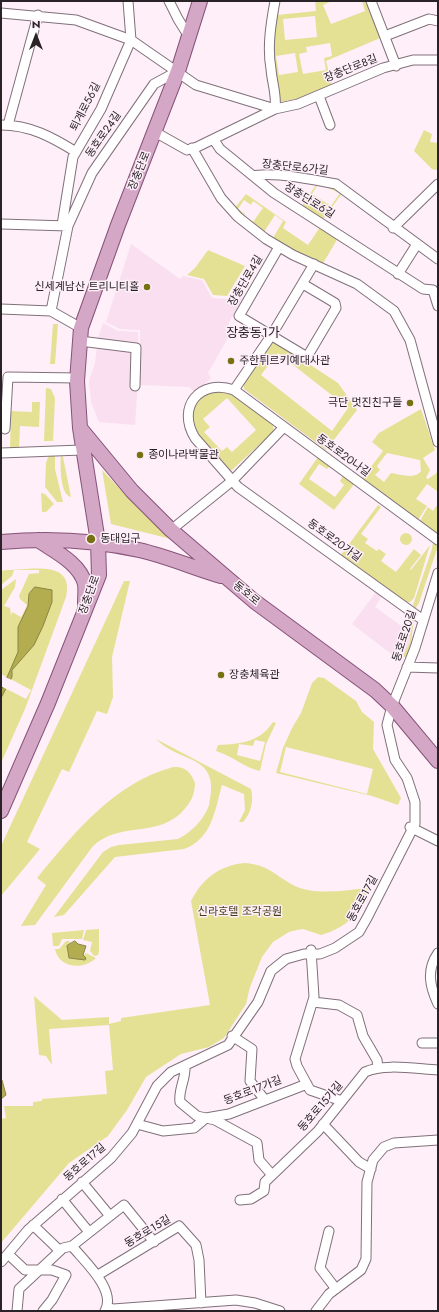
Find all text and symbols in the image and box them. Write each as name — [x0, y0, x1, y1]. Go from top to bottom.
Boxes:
north arrow — [16, 16, 56, 56]
text: N — [32, 16, 40, 32]
street label: 장충단로8길 — [322, 52, 380, 86]
street label: 퇴계로56길 — [68, 80, 104, 134]
street label: 동호로24길 — [83, 109, 125, 161]
street label: 장충단로 — [126, 150, 154, 192]
street label: 장충단로6가길 — [261, 158, 329, 178]
street label: 장충단로6길 — [281, 180, 337, 222]
street label: 장충단로4길 — [226, 253, 266, 309]
place label: 신세계남산 트리니티홀 — [35, 280, 139, 294]
marker: 신세계남산 트리니티홀 — [142, 282, 152, 292]
district label: 장충동1가 — [226, 326, 280, 342]
place label: 주한튀르키예대사관 — [239, 354, 330, 368]
marker: 주한튀르키예대사관 — [226, 356, 236, 366]
place label: 극단 멋진친구들 — [328, 396, 402, 410]
marker: 극단 멋진친구들 — [405, 398, 415, 408]
street label: 동호로20나길 — [313, 432, 373, 480]
place label: 종이나라박물관 — [148, 448, 219, 462]
marker: 종이나라박물관 — [135, 450, 145, 460]
street label: 동호로20가길 — [304, 517, 364, 565]
place label: 동대입구 — [100, 532, 140, 546]
marker: 동대입구 — [85, 533, 97, 545]
street label: 장충단로 — [77, 574, 103, 616]
street label: 동호로 — [230, 579, 262, 609]
street label: 동호로20길 — [390, 609, 420, 663]
place label: 장충체육관 — [229, 668, 280, 682]
marker: 장충체육관 — [216, 670, 226, 680]
street label: 동호로17길 — [345, 873, 381, 925]
park label: 신라호텔 조각공원 — [198, 905, 282, 919]
street label: 동호로17가길 — [222, 1074, 284, 1108]
street label: 동호로15가길 — [296, 1079, 346, 1135]
street label: 동호로17길 — [61, 1141, 109, 1185]
street label: 동호로15길 — [122, 1213, 174, 1251]

